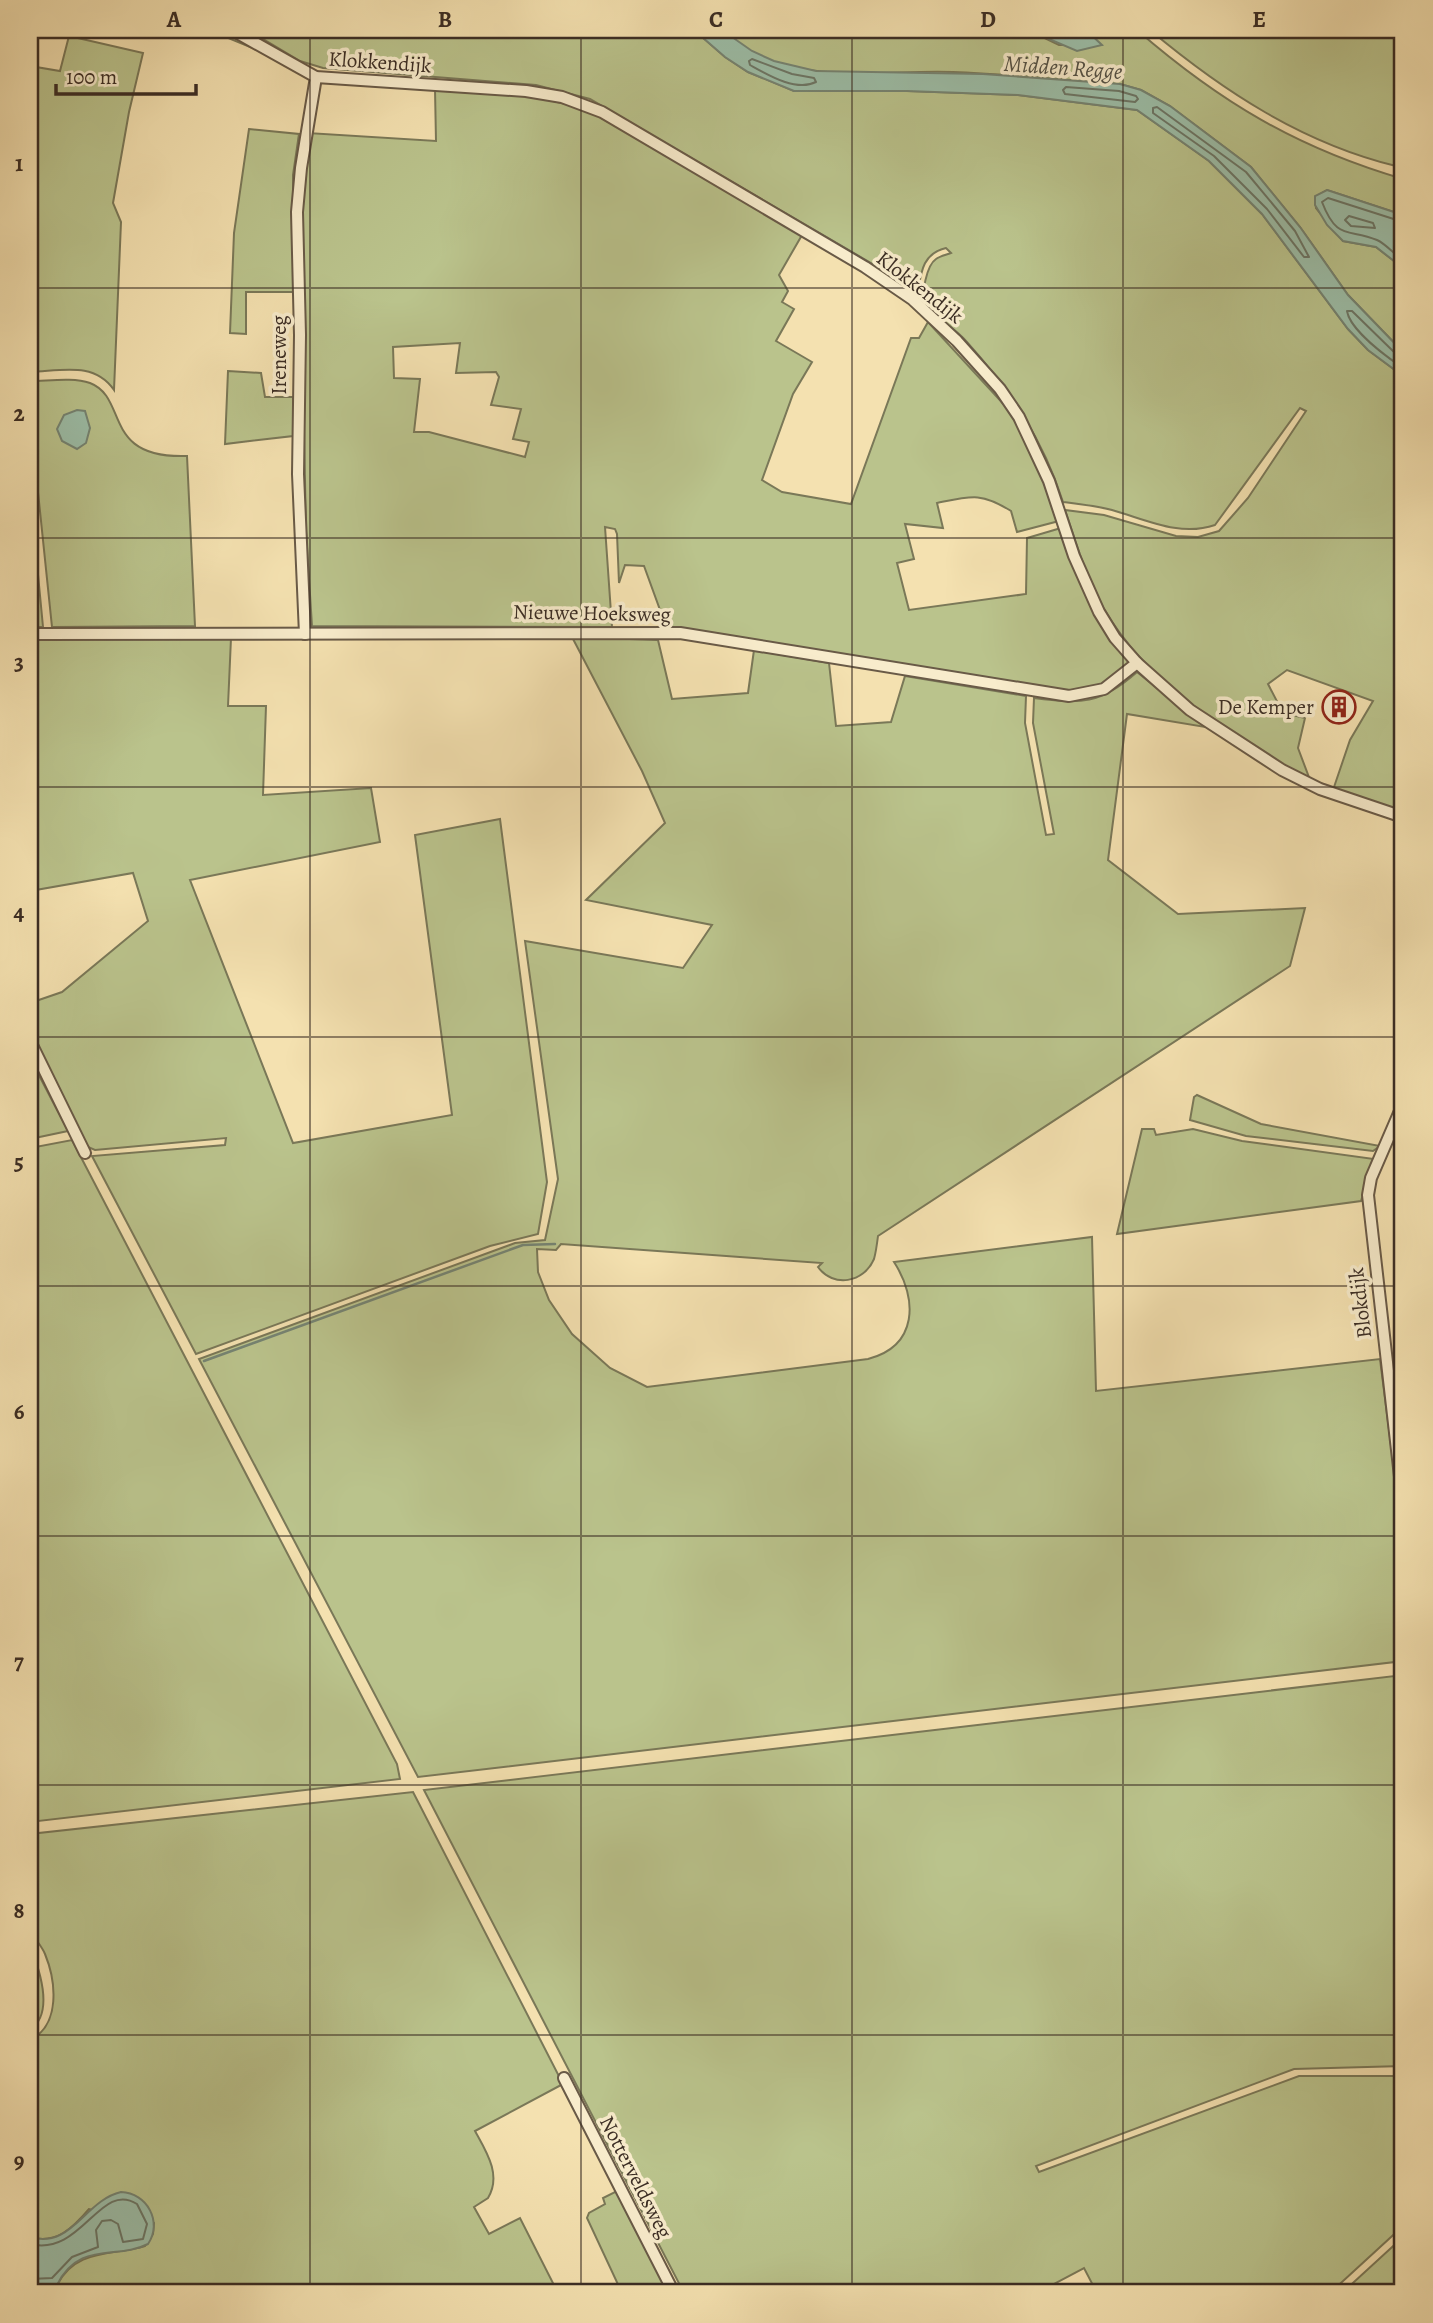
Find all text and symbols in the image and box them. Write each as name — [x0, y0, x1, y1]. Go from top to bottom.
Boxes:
text: A — [166, 4, 182, 35]
text: B — [438, 4, 452, 35]
text: C — [709, 4, 723, 35]
text: D — [980, 4, 996, 35]
text: E — [1252, 4, 1266, 35]
street label: Klokkendijk — [328, 44, 433, 80]
water label: Midden Regge — [1003, 48, 1123, 87]
scale bar — [56, 52, 196, 96]
text: 100 m — [66, 63, 117, 91]
text: 1 — [15, 148, 23, 179]
street label: Klokkendijk — [871, 244, 970, 330]
street label: Ireneweg — [265, 315, 293, 395]
text: 2 — [13, 398, 25, 429]
street label: Nieuwe Hoeksweg — [513, 598, 672, 628]
text: 3 — [14, 647, 24, 678]
building icon: De Kemper — [1320, 688, 1358, 726]
place label: De Kemper — [1218, 693, 1314, 721]
text: 4 — [14, 897, 25, 928]
text: 5 — [14, 1146, 24, 1177]
street label: Blokdijk — [1342, 1265, 1378, 1340]
text: 6 — [14, 1396, 25, 1427]
text: 7 — [14, 1646, 24, 1677]
text: 8 — [13, 1895, 25, 1926]
street label: Notterveldsweg — [593, 2111, 679, 2244]
text: 9 — [14, 2145, 24, 2176]

